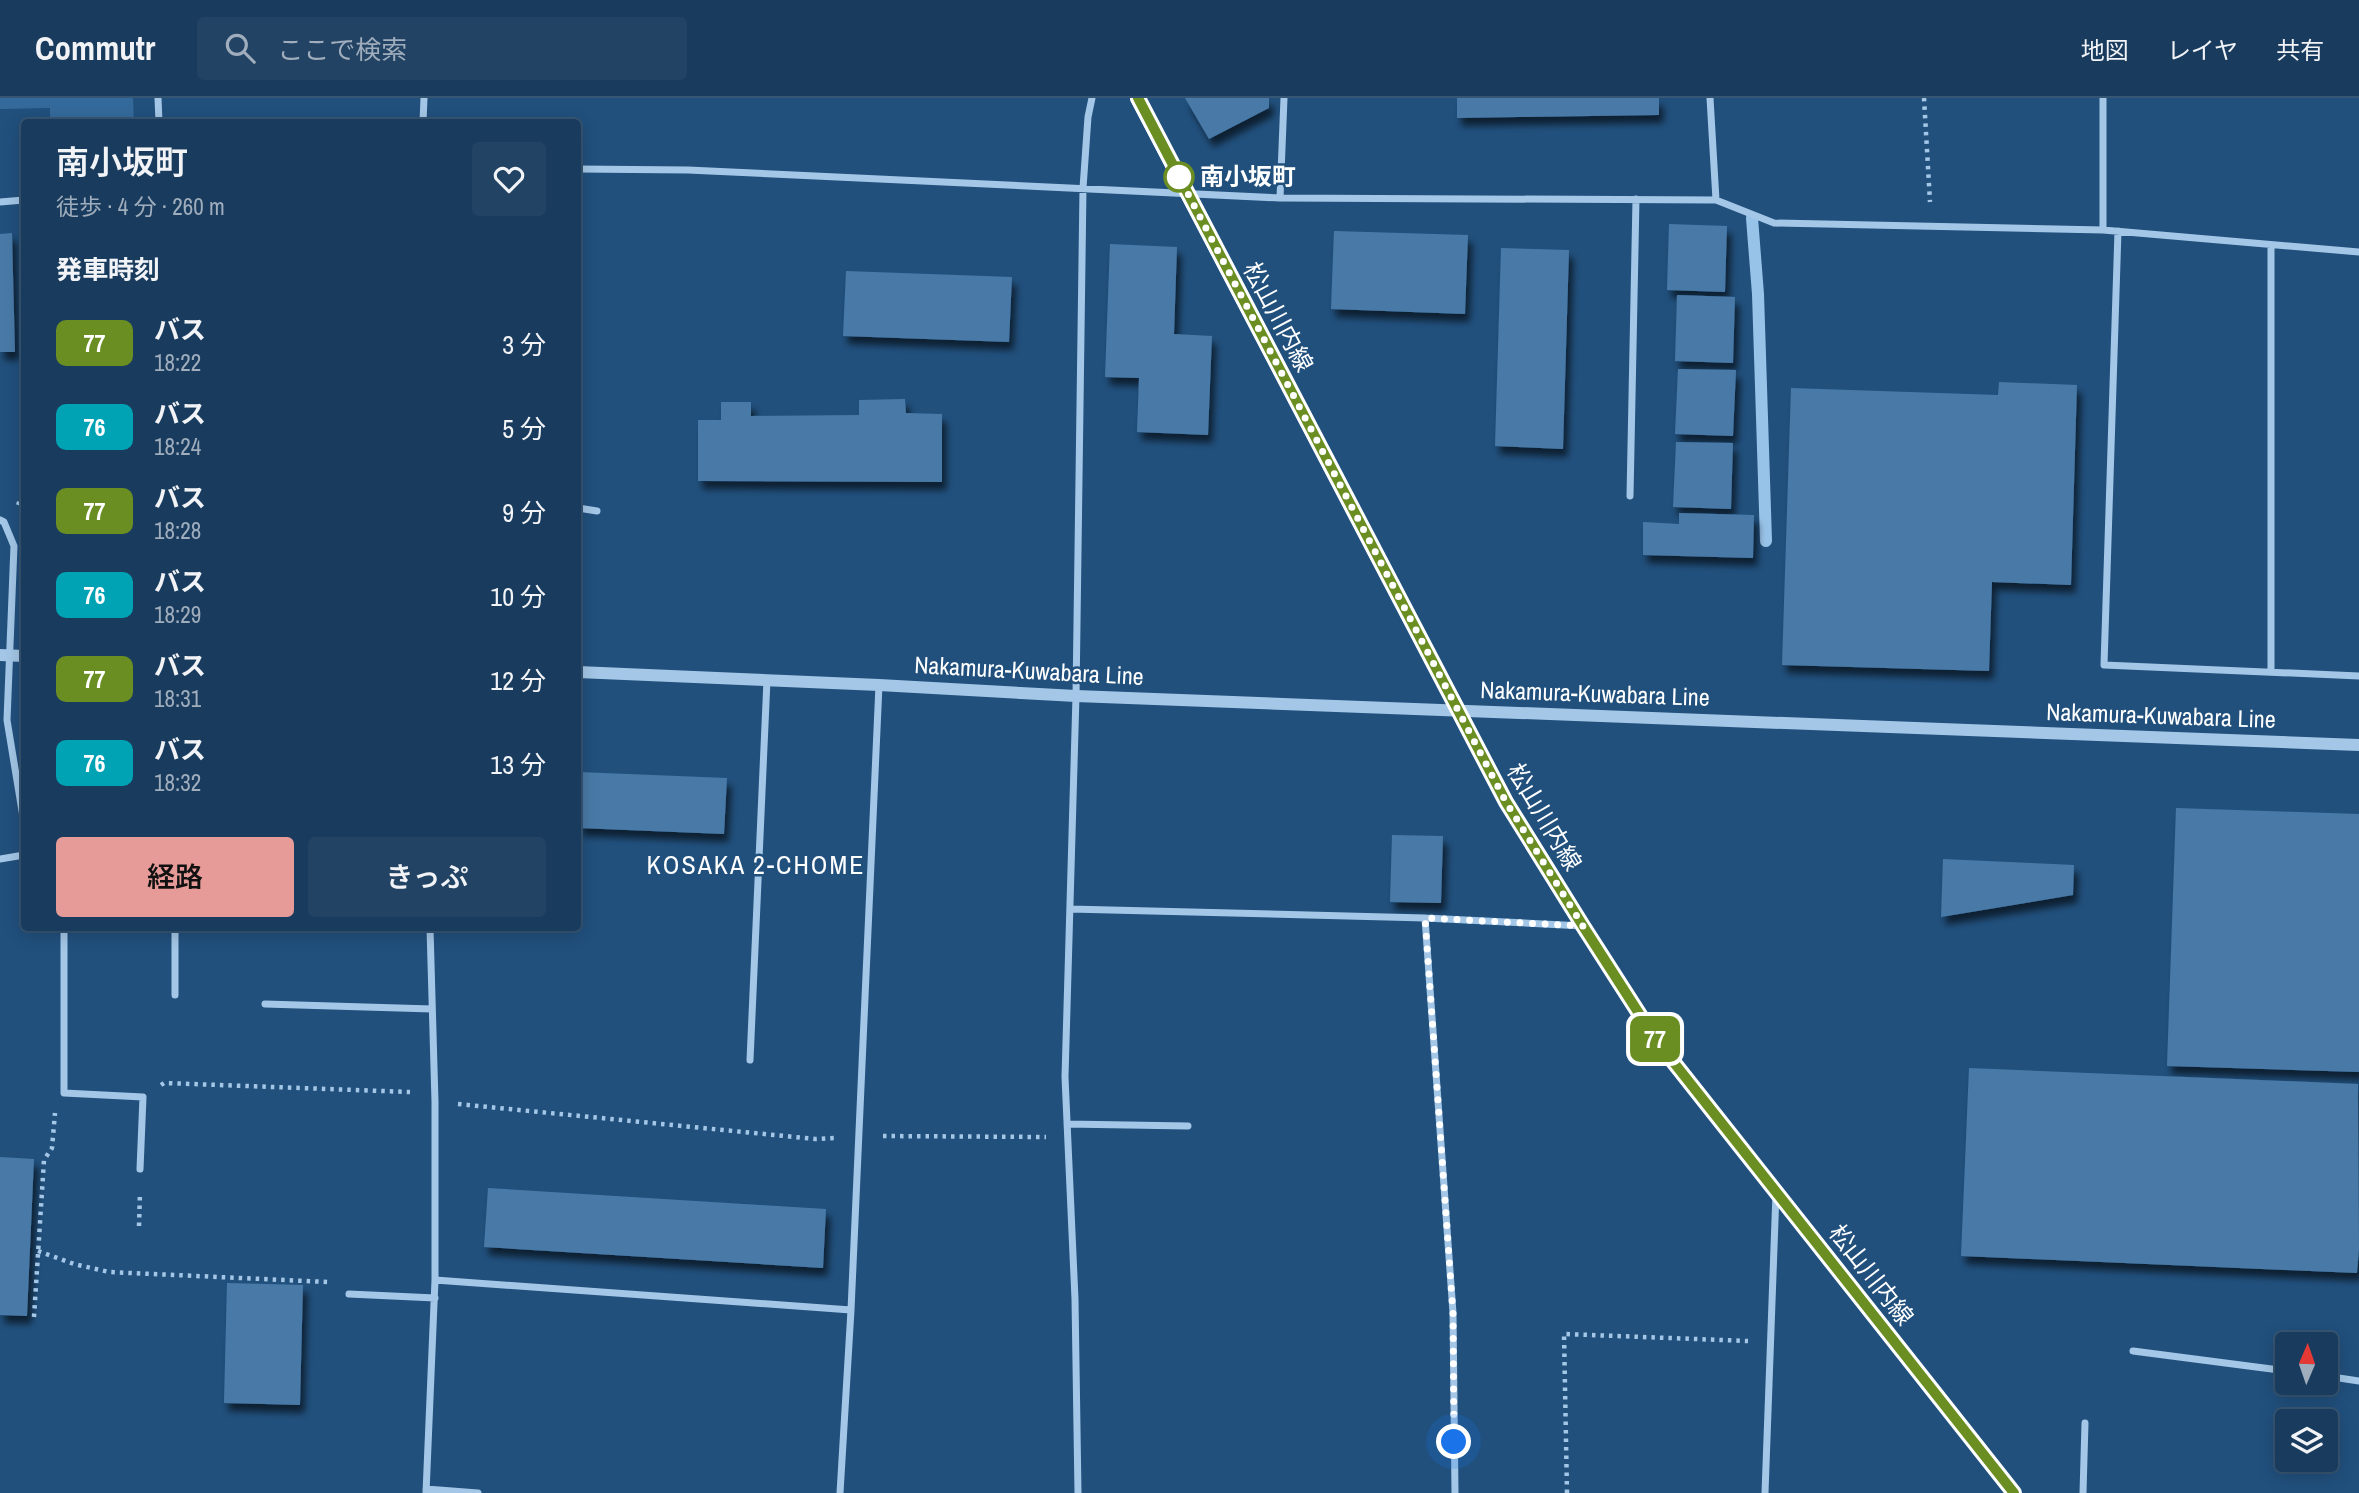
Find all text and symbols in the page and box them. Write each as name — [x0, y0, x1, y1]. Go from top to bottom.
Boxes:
search box — [197, 17, 687, 80]
text: Commutr — [35, 26, 155, 70]
icon: search — [221, 29, 259, 67]
text: ここで検索 — [277, 32, 407, 67]
text: 地図 — [2081, 34, 2129, 66]
text: レイヤ — [2167, 34, 2238, 66]
text: 共有 — [2276, 34, 2324, 66]
text: 南小坂町 — [56, 140, 188, 184]
button: heart — [472, 142, 546, 216]
place label: 南小坂町 — [1200, 160, 1296, 192]
marker: 南小坂町 — [1164, 162, 1194, 192]
text: 徒歩 · 4 分 · 260 m — [56, 191, 225, 222]
text: 発車時刻 — [56, 252, 160, 287]
street label: 松山川内線 — [1237, 256, 1321, 377]
text: バス — [154, 312, 206, 347]
text: 77 — [84, 327, 105, 359]
text: 3 分 — [502, 327, 546, 362]
text: 18:22 — [154, 347, 201, 378]
text: バス — [154, 396, 206, 431]
text: 76 — [84, 411, 105, 443]
text: 5 分 — [502, 411, 546, 446]
text: 18:24 — [154, 431, 201, 462]
text: バス — [154, 480, 206, 515]
text: 77 — [84, 495, 105, 527]
text: 9 分 — [502, 495, 546, 530]
text: 18:28 — [154, 515, 201, 546]
text: バス — [154, 564, 206, 599]
text: 76 — [84, 579, 105, 611]
text: 10 分 — [490, 579, 546, 614]
text: 18:29 — [154, 599, 201, 630]
text: バス — [154, 648, 206, 683]
street label: Nakamura-Kuwabara Line — [914, 648, 1145, 692]
text: 77 — [84, 663, 105, 695]
text: 12 分 — [490, 663, 546, 698]
street label: Nakamura-Kuwabara Line — [1480, 673, 1710, 713]
text: 18:31 — [154, 683, 201, 714]
street label: Nakamura-Kuwabara Line — [2046, 695, 2276, 735]
text: バス — [154, 732, 206, 767]
text: 76 — [84, 747, 105, 779]
text: 13 分 — [490, 747, 546, 782]
street label: 松山川内線 — [1500, 757, 1589, 876]
text: 18:32 — [154, 767, 201, 798]
button: 経路 — [56, 837, 294, 917]
button: きっぷ — [308, 837, 546, 917]
district label: KOSAKA 2-CHOME — [647, 847, 865, 882]
line badge: 77 — [1624, 1016, 1686, 1062]
text: 77 — [1644, 1023, 1666, 1055]
street label: 松山川内線 — [1822, 1217, 1921, 1332]
north arrow — [2275, 1332, 2338, 1395]
map controls — [2275, 1332, 2338, 1472]
button: layers — [2275, 1409, 2338, 1472]
your location — [1436, 1424, 1471, 1459]

